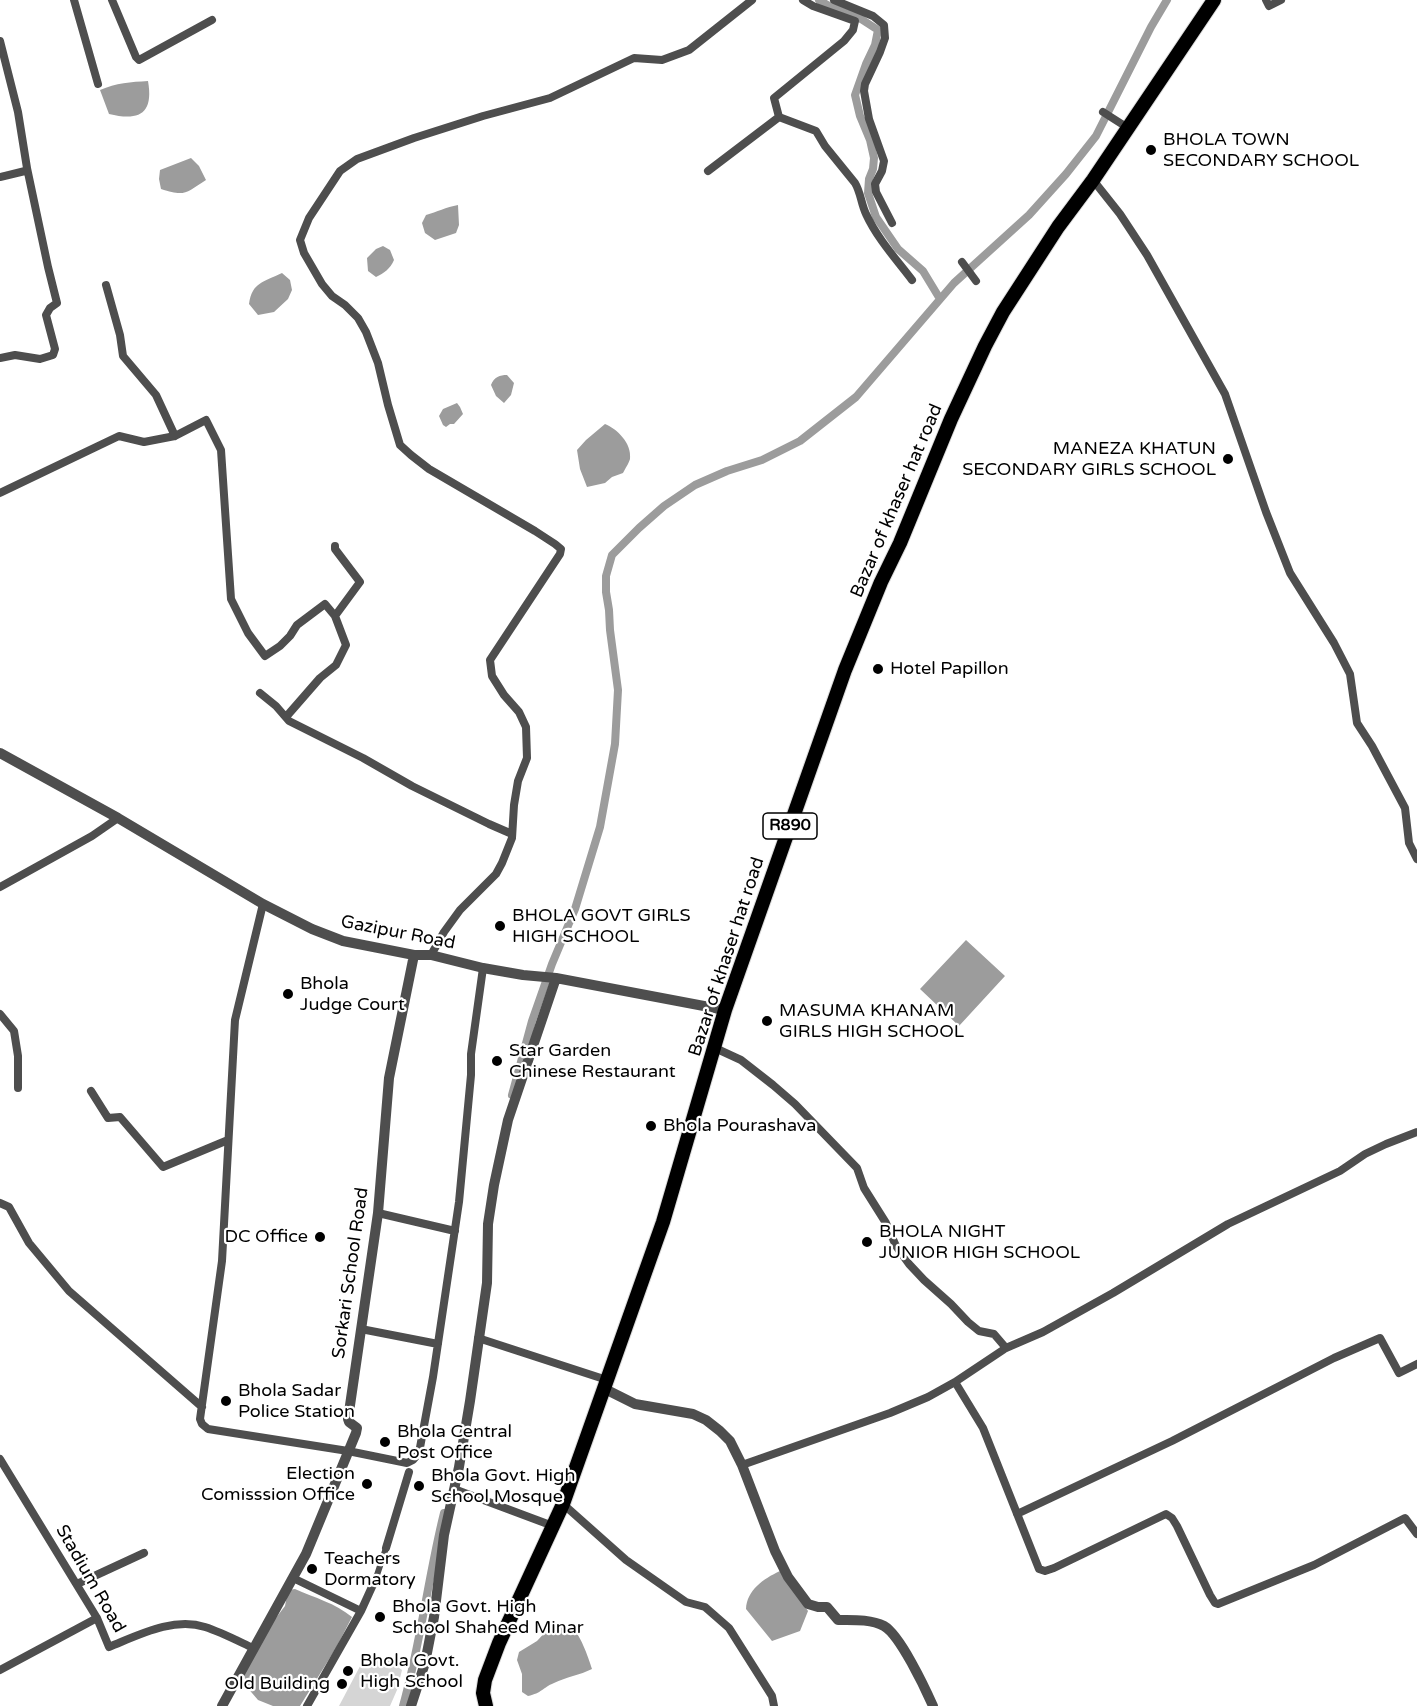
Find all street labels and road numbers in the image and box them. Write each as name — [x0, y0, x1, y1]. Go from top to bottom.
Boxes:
street label: Bazar of khaser hat road — [846, 401, 948, 601]
road number: R890 — [763, 813, 817, 839]
street label: Bazar of khaser hat road — [685, 855, 769, 1059]
street label: Gazipur Road — [339, 911, 457, 955]
street label: Sorkari School Road — [328, 1186, 374, 1360]
street label: Stadium Road — [50, 1521, 130, 1637]

